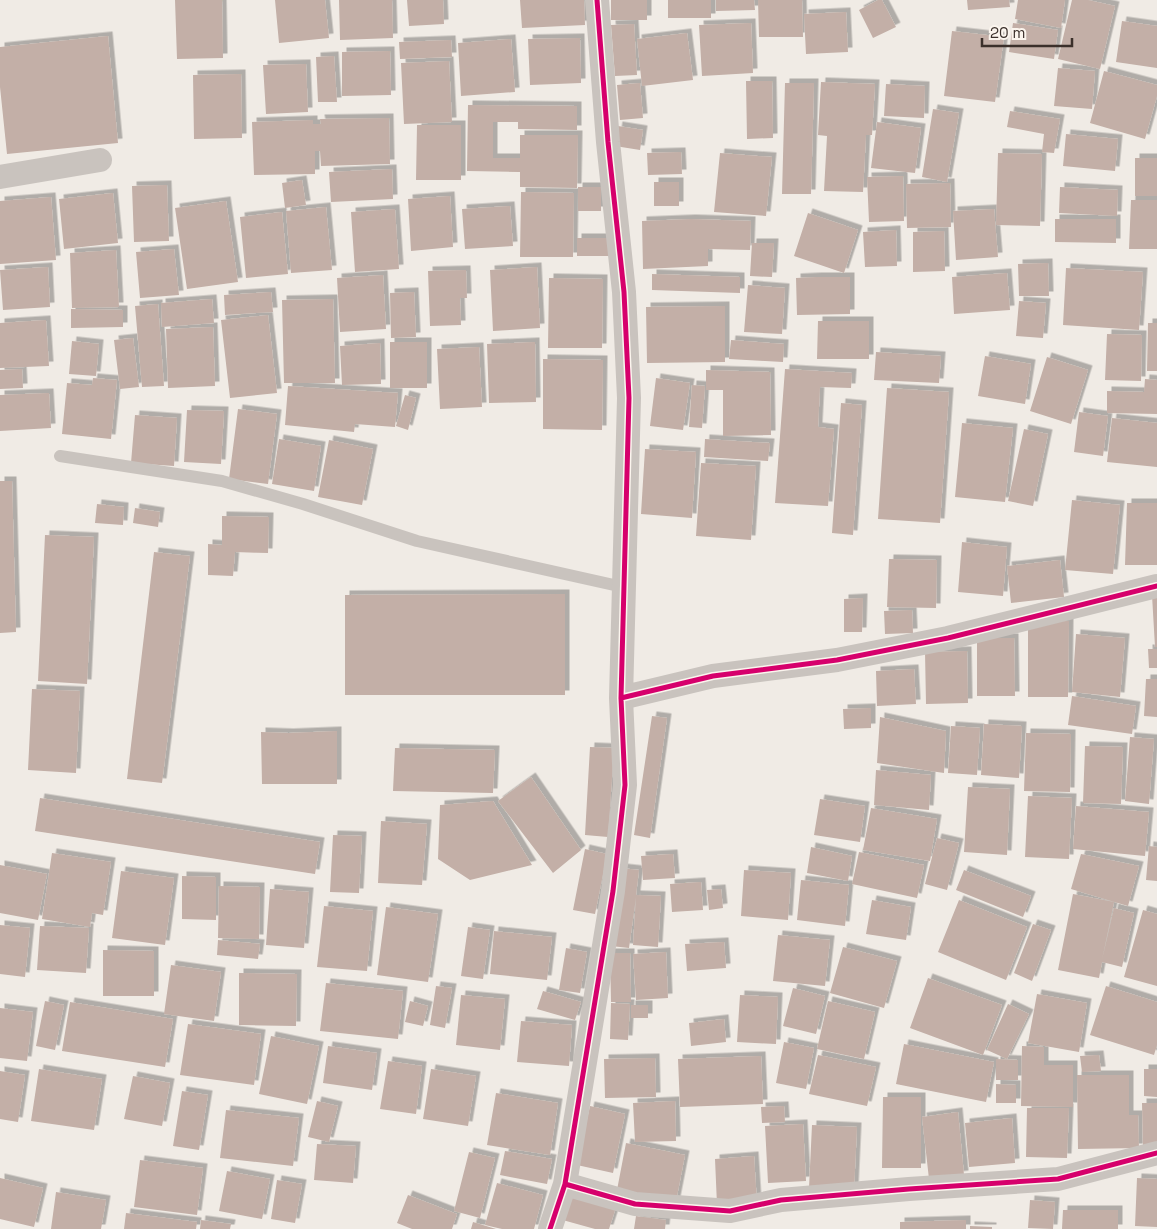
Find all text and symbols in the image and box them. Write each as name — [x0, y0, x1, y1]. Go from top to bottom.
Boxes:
scale bar — [982, 15, 1072, 47]
text: 20 m — [990, 23, 1025, 42]

